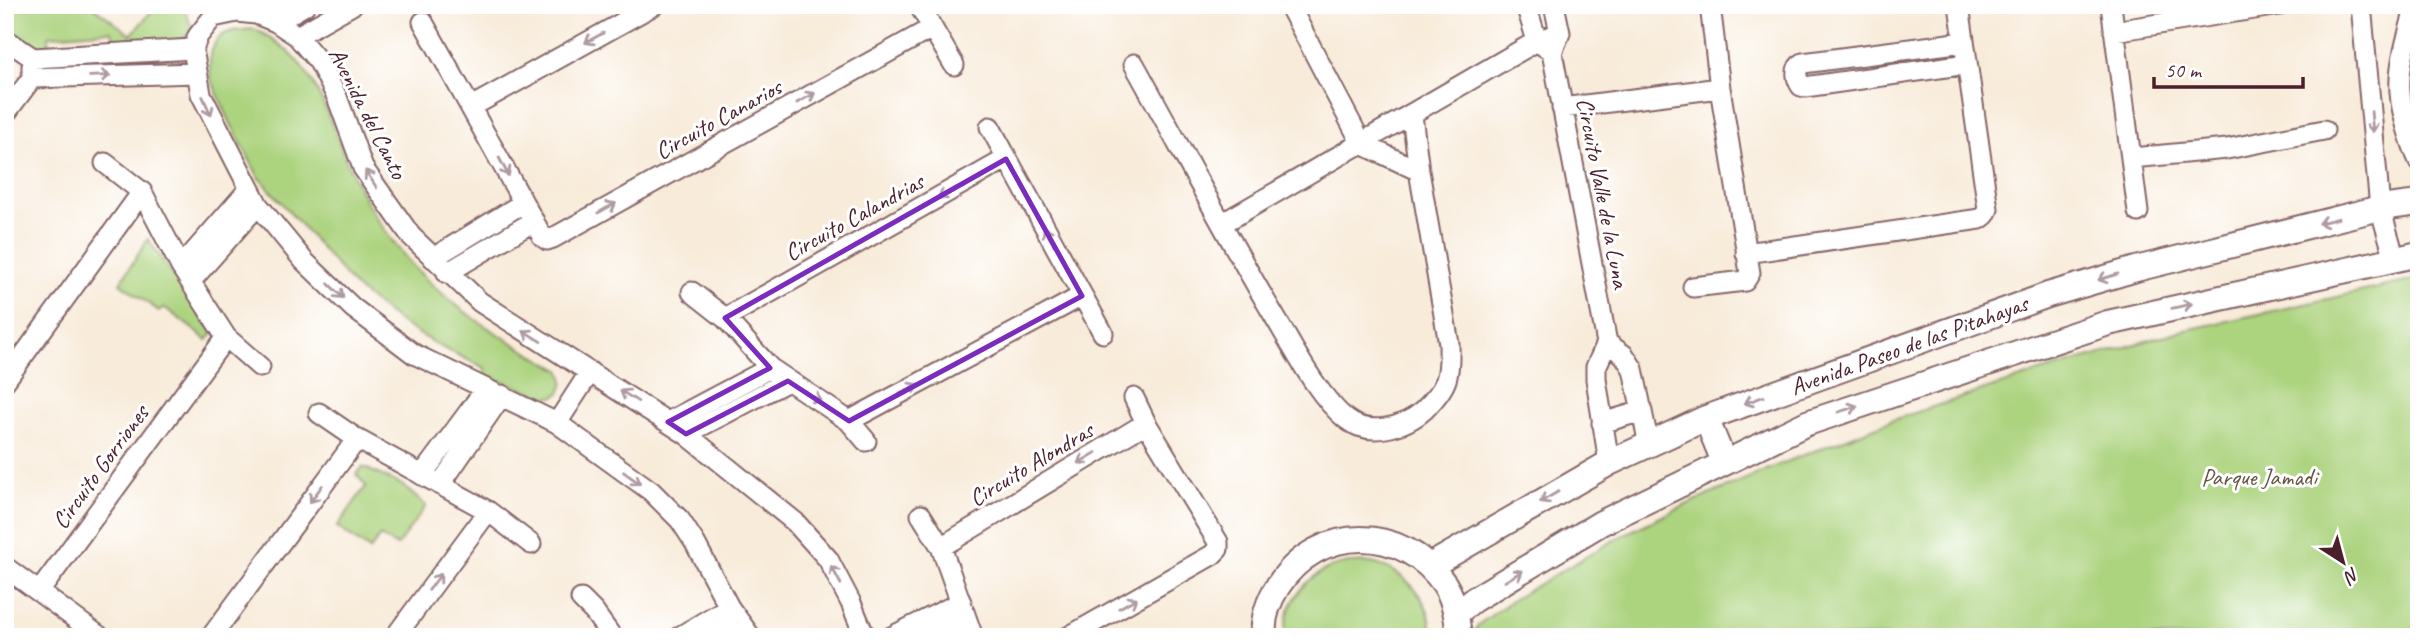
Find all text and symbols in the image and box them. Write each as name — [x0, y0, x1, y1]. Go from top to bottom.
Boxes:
one-way arrow — [585, 31, 605, 45]
street label: Avenida del Canto — [322, 42, 415, 185]
scale bar — [2154, 46, 2303, 90]
text: 50 m — [2165, 57, 2203, 83]
one-way arrow — [88, 69, 111, 83]
street label: Circuito Canarios — [650, 71, 788, 166]
one-way arrow — [795, 91, 816, 104]
one-way arrow — [201, 95, 214, 117]
street label: Circuito Valle de la Luna — [1570, 95, 1636, 292]
one-way arrow — [2365, 110, 2378, 133]
one-way arrow — [497, 156, 511, 177]
street label: Circuito Calandrias — [779, 166, 930, 268]
one-way arrow — [363, 170, 378, 189]
one-way arrow — [937, 187, 958, 200]
one-way arrow — [596, 201, 617, 214]
one-way arrow — [2317, 215, 2340, 228]
one-way arrow — [1042, 226, 1055, 247]
one-way arrow — [2097, 272, 2119, 285]
one-way arrow — [327, 283, 344, 300]
street label: Avenida Paseo de las Pitahayas — [1786, 287, 2034, 402]
one-way arrow — [2171, 299, 2193, 312]
one-way arrow — [523, 328, 542, 343]
one-way arrow — [899, 381, 919, 395]
one-way arrow — [619, 388, 639, 402]
one-way arrow — [801, 389, 821, 403]
one-way arrow — [1743, 395, 1765, 407]
street label: Circuito Gorriones — [45, 397, 157, 535]
one-way arrow — [1837, 402, 1859, 415]
street label: Circuito Alondras — [963, 414, 1100, 513]
one-way arrow — [1078, 452, 1098, 466]
park label: Parque Jamadi — [2201, 462, 2320, 492]
one-way arrow — [622, 470, 641, 485]
one-way arrow — [309, 484, 323, 503]
one-way arrow — [1539, 490, 1559, 504]
north arrow — [2308, 526, 2378, 596]
text: N — [2338, 562, 2364, 590]
one-way arrow — [829, 565, 843, 586]
one-way arrow — [1503, 569, 1523, 583]
one-way arrow — [428, 573, 443, 592]
one-way arrow — [1117, 596, 1137, 610]

